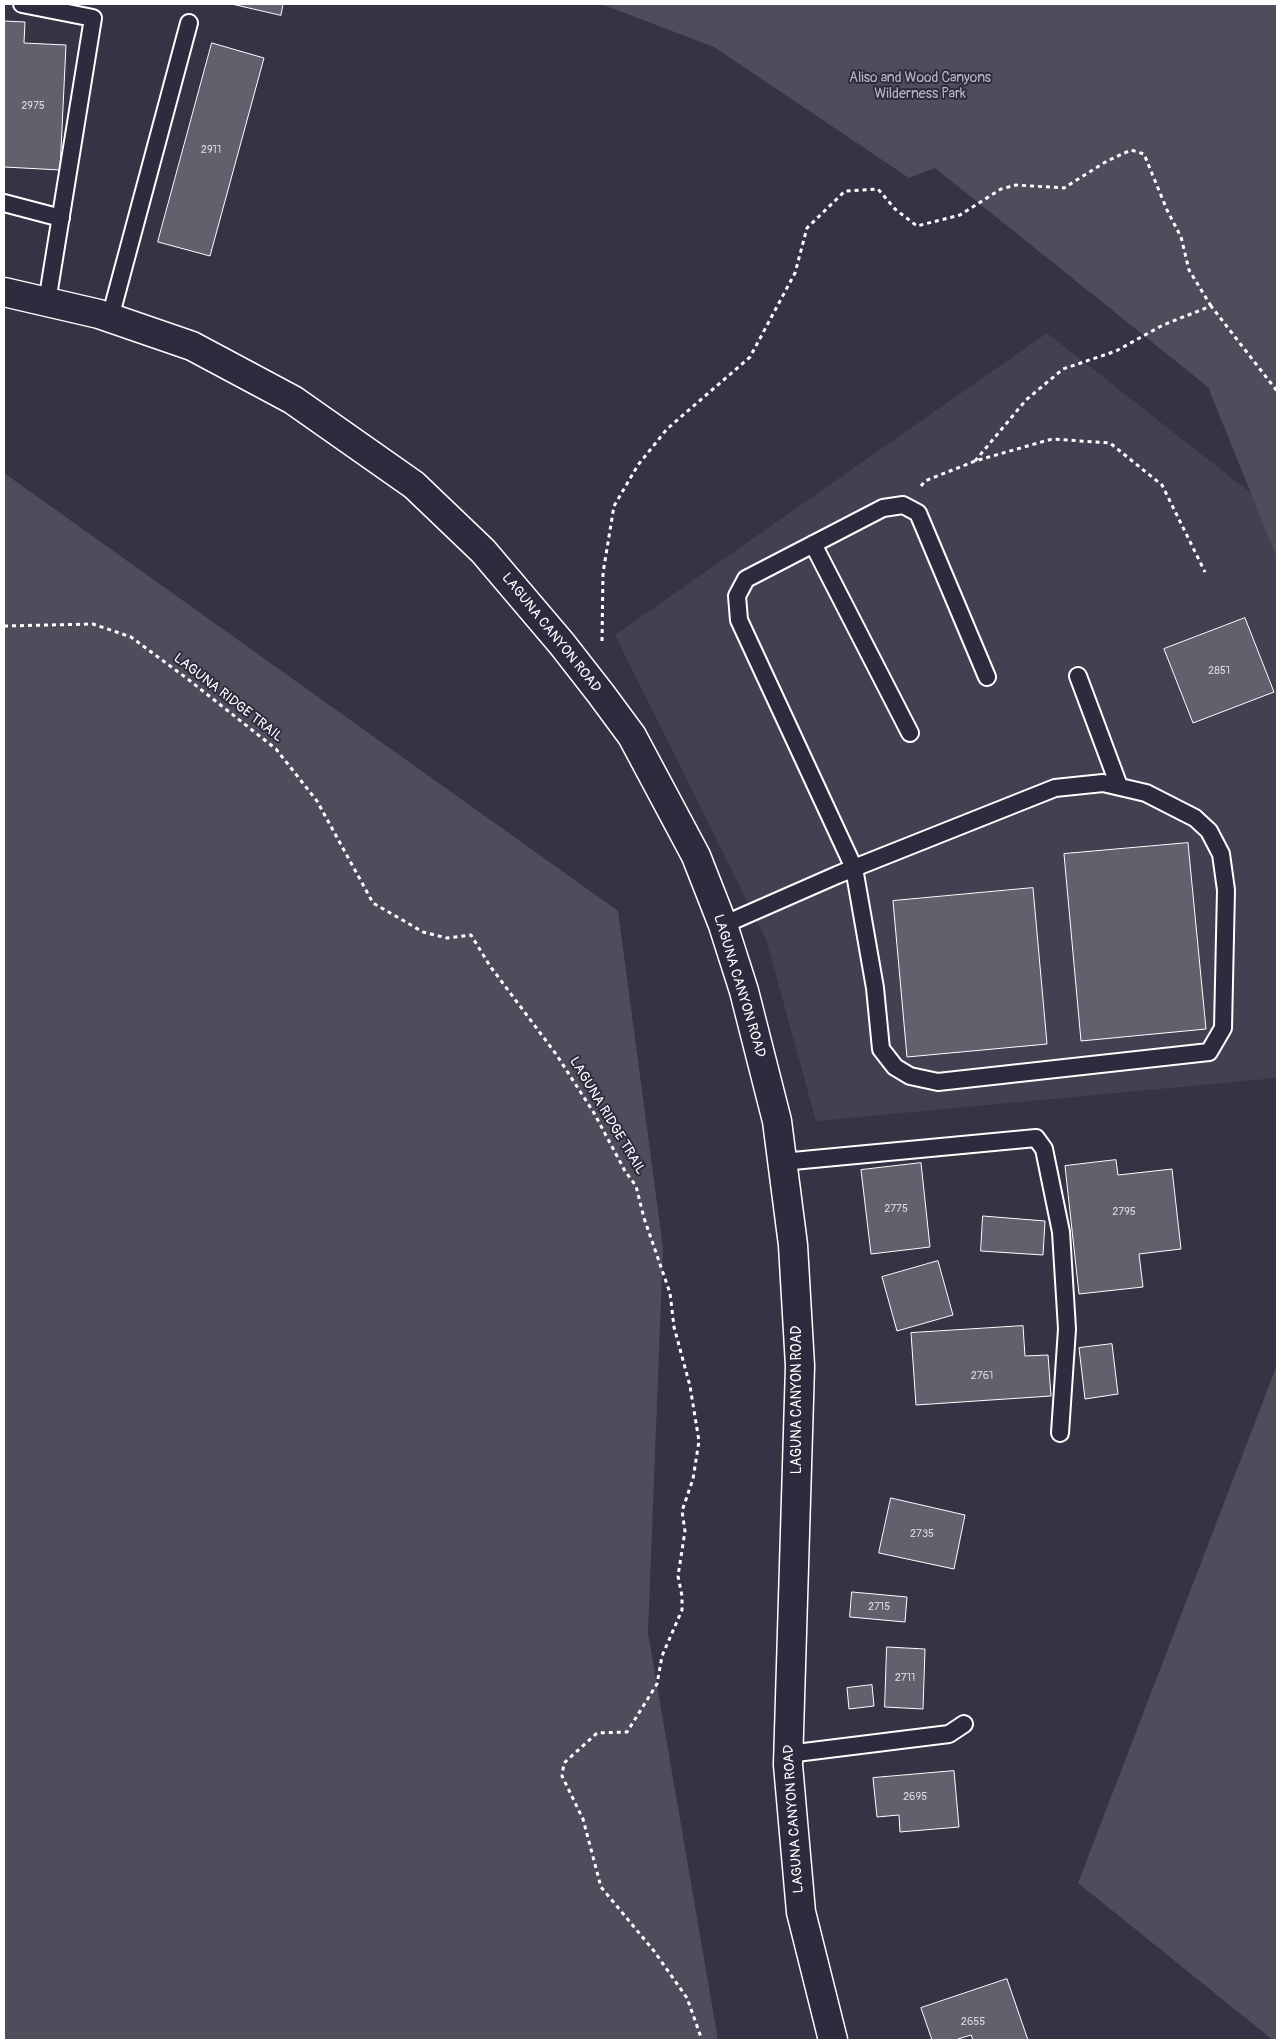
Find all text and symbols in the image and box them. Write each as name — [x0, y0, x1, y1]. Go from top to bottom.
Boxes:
park label: Aliso and Wood Canyons Wilderness Park — [849, 70, 991, 102]
house number: 2975 — [21, 99, 45, 113]
house number: 2911 — [201, 143, 221, 157]
street label: LAGUNA CANYON ROAD — [498, 570, 604, 696]
street label: LAGUNA RIDGE TRAIL — [170, 650, 286, 746]
house number: 2851 — [1208, 664, 1230, 678]
street label: LAGUNA CANYON ROAD — [709, 912, 769, 1060]
street label: LAGUNA RIDGE TRAIL — [565, 1054, 649, 1178]
house number: 2775 — [884, 1202, 908, 1216]
house number: 2795 — [1112, 1205, 1136, 1219]
street label: LAGUNA CANYON ROAD — [789, 1326, 805, 1474]
house number: 2761 — [971, 1369, 993, 1383]
house number: 2735 — [910, 1527, 934, 1541]
house number: 2715 — [868, 1600, 890, 1614]
house number: 2711 — [895, 1671, 915, 1685]
street label: LAGUNA CANYON ROAD — [780, 1744, 808, 1894]
house number: 2695 — [903, 1790, 927, 1804]
house number: 2655 — [961, 2015, 985, 2029]

